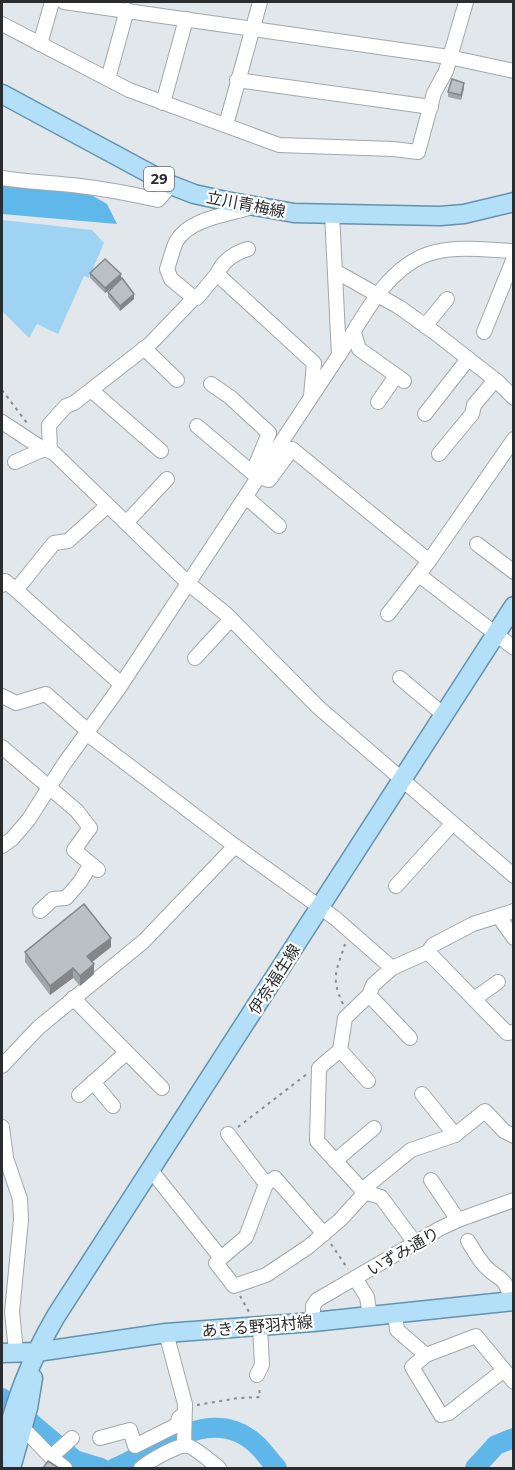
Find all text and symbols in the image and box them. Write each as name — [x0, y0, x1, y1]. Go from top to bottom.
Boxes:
road number: 29 — [144, 167, 174, 191]
street label: 立川青梅線 — [205, 186, 287, 222]
street label: 伊奈福生線 — [243, 939, 305, 1019]
street label: いずみ通り — [363, 1221, 443, 1281]
street label: あきる野羽村線 — [200, 1310, 314, 1342]

